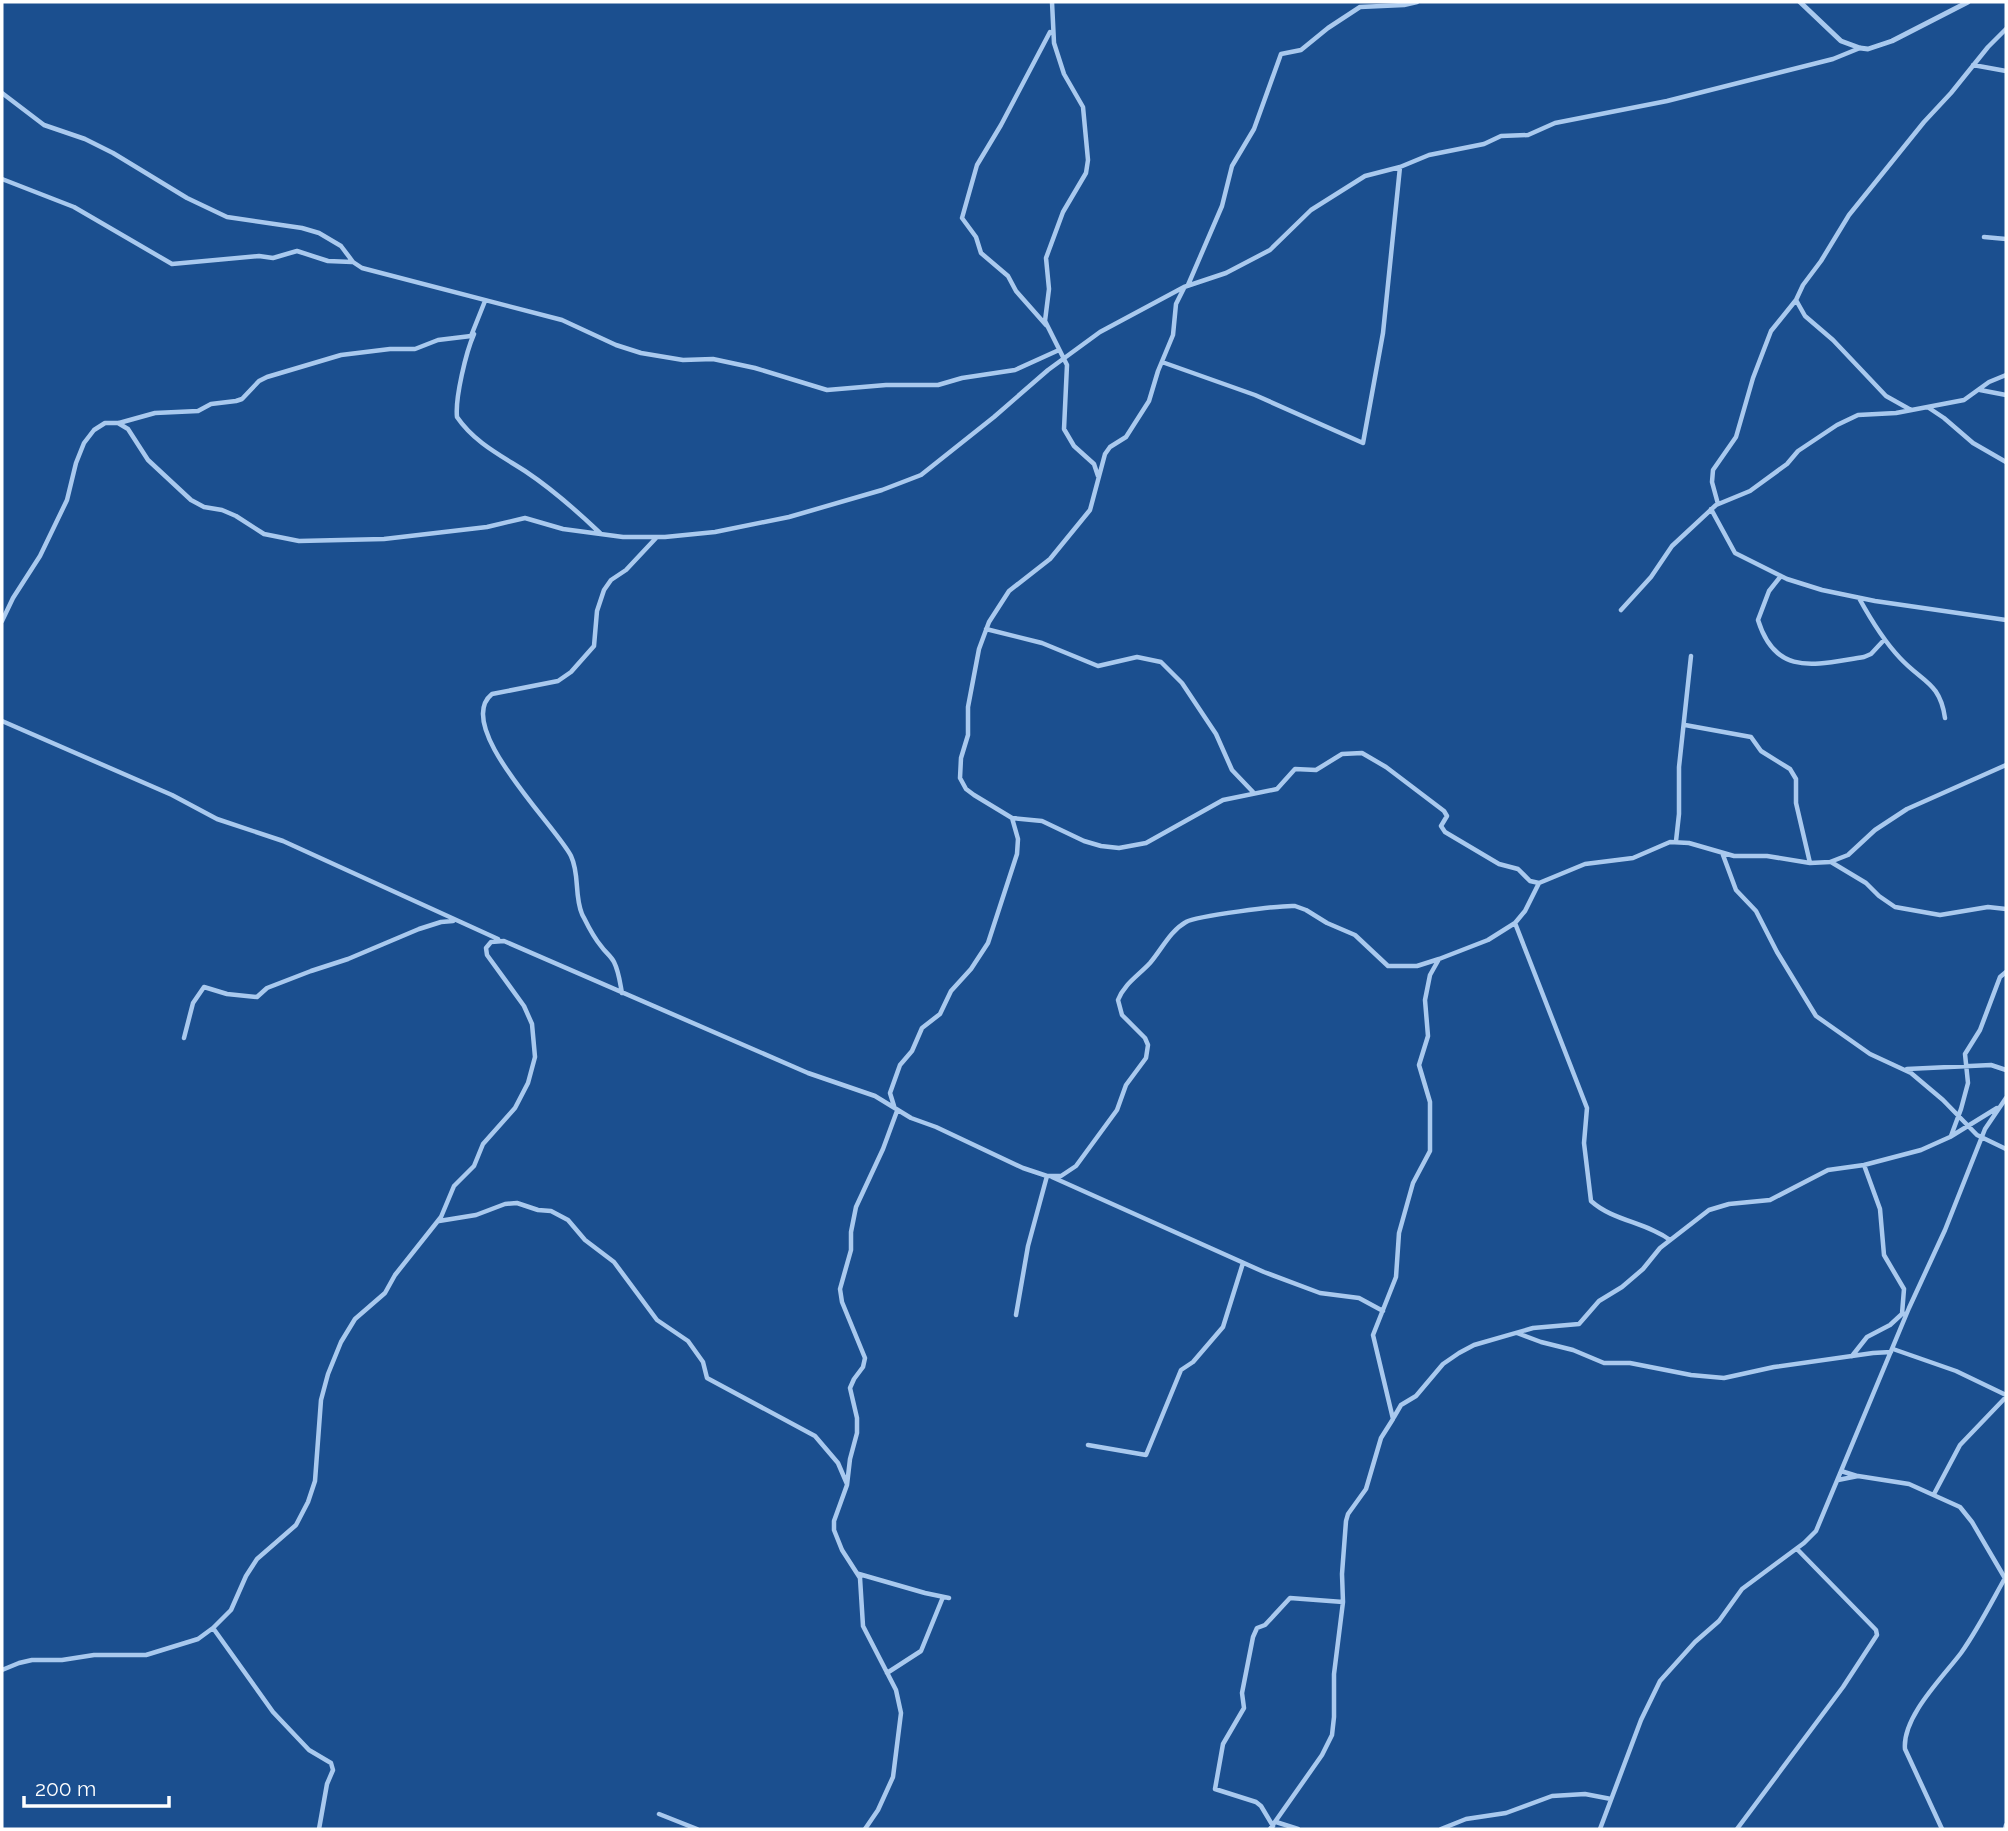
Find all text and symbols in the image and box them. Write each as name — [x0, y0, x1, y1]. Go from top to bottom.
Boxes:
scale bar — [24, 1764, 170, 1808]
text: 200 m — [35, 1776, 96, 1801]

